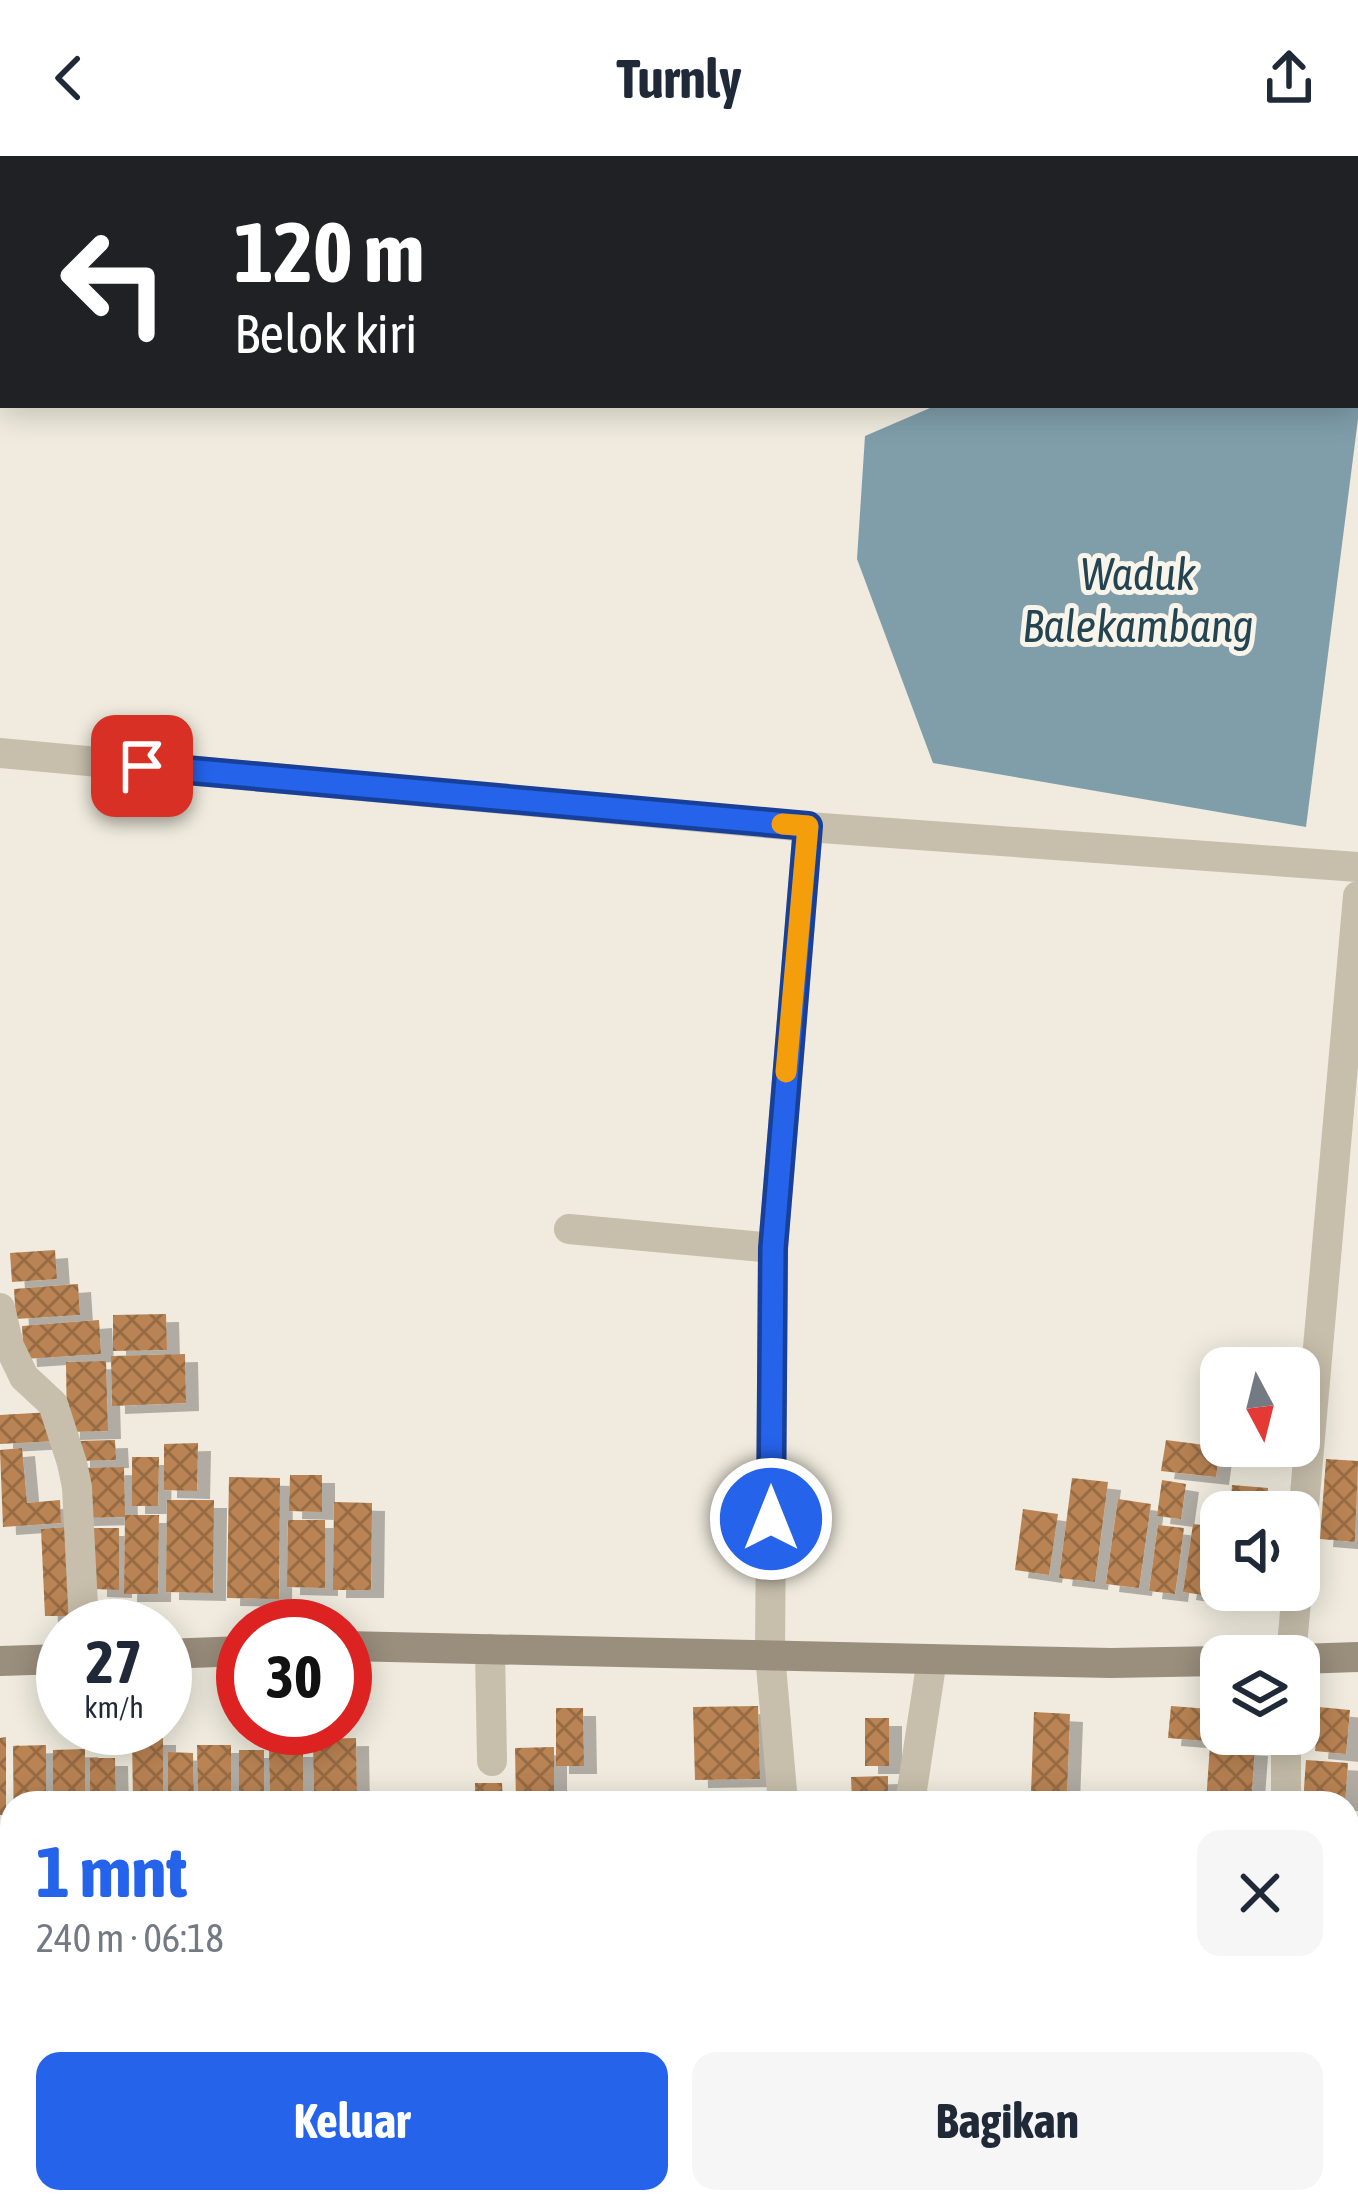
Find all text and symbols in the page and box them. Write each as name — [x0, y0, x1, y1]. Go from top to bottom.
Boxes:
icon: back — [36, 45, 102, 111]
icon: share — [1256, 45, 1322, 111]
text: Turnly — [616, 48, 742, 109]
icon: left — [36, 204, 192, 360]
text: 120 m — [234, 204, 424, 300]
text: Belok kiri — [234, 303, 417, 364]
water label: Waduk Balekambang — [1022, 548, 1254, 652]
pin — [91, 715, 193, 817]
icon: arrive — [109, 733, 175, 799]
north arrow — [1200, 1347, 1320, 1467]
map controls — [1200, 1347, 1320, 1755]
position arrow — [708, 1456, 834, 1582]
button: sound — [1200, 1491, 1320, 1611]
speed limit sign: 30 — [216, 1599, 372, 1755]
text: 27 — [86, 1627, 142, 1696]
button: layers — [1200, 1635, 1320, 1755]
text: km/h — [84, 1690, 144, 1724]
text: 1 mnt — [36, 1830, 187, 1912]
button: close — [1197, 1830, 1323, 1956]
text: 240 m · 06:18 — [36, 1916, 224, 1960]
button: Keluar — [36, 2052, 668, 2190]
button: Bagikan — [692, 2052, 1323, 2190]

